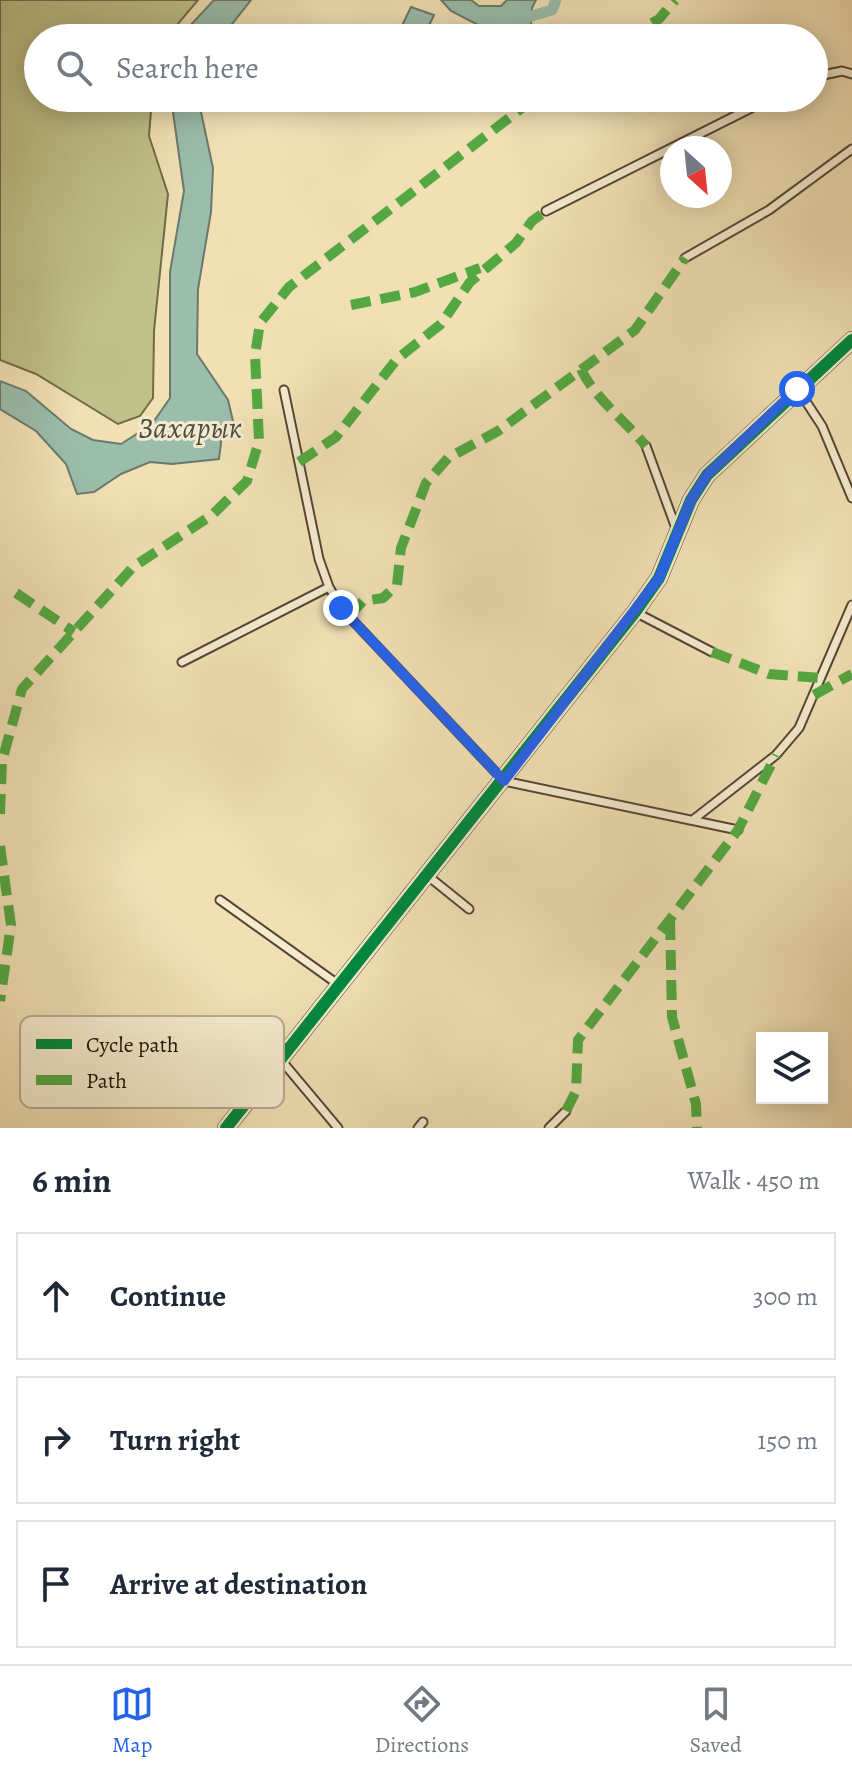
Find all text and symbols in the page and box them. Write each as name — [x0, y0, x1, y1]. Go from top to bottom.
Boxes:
search box — [24, 24, 828, 112]
icon: search — [52, 46, 96, 90]
text: Search here — [116, 48, 259, 88]
north arrow — [660, 136, 732, 208]
route start — [779, 371, 815, 407]
water label: Захарык — [138, 408, 242, 448]
route end — [323, 590, 359, 626]
legend — [20, 1016, 284, 1108]
text: Cycle path — [86, 1030, 179, 1060]
map controls — [756, 1032, 828, 1104]
button: layers — [756, 1032, 828, 1104]
text: Path — [86, 1066, 127, 1096]
text: 6 min — [32, 1157, 111, 1204]
text: Walk · 450 m — [687, 1163, 820, 1198]
icon: ahead — [34, 1274, 78, 1318]
text: Continue — [110, 1276, 226, 1316]
text: 300 m — [753, 1279, 818, 1314]
icon: right — [34, 1418, 78, 1462]
text: Turn right — [110, 1420, 240, 1460]
text: 150 m — [757, 1423, 818, 1458]
icon: arrive — [34, 1562, 78, 1606]
text: Arrive at destination — [110, 1564, 367, 1604]
tab: Map — [110, 1682, 154, 1760]
tab: Directions — [375, 1682, 469, 1760]
tab: Saved — [690, 1682, 742, 1760]

